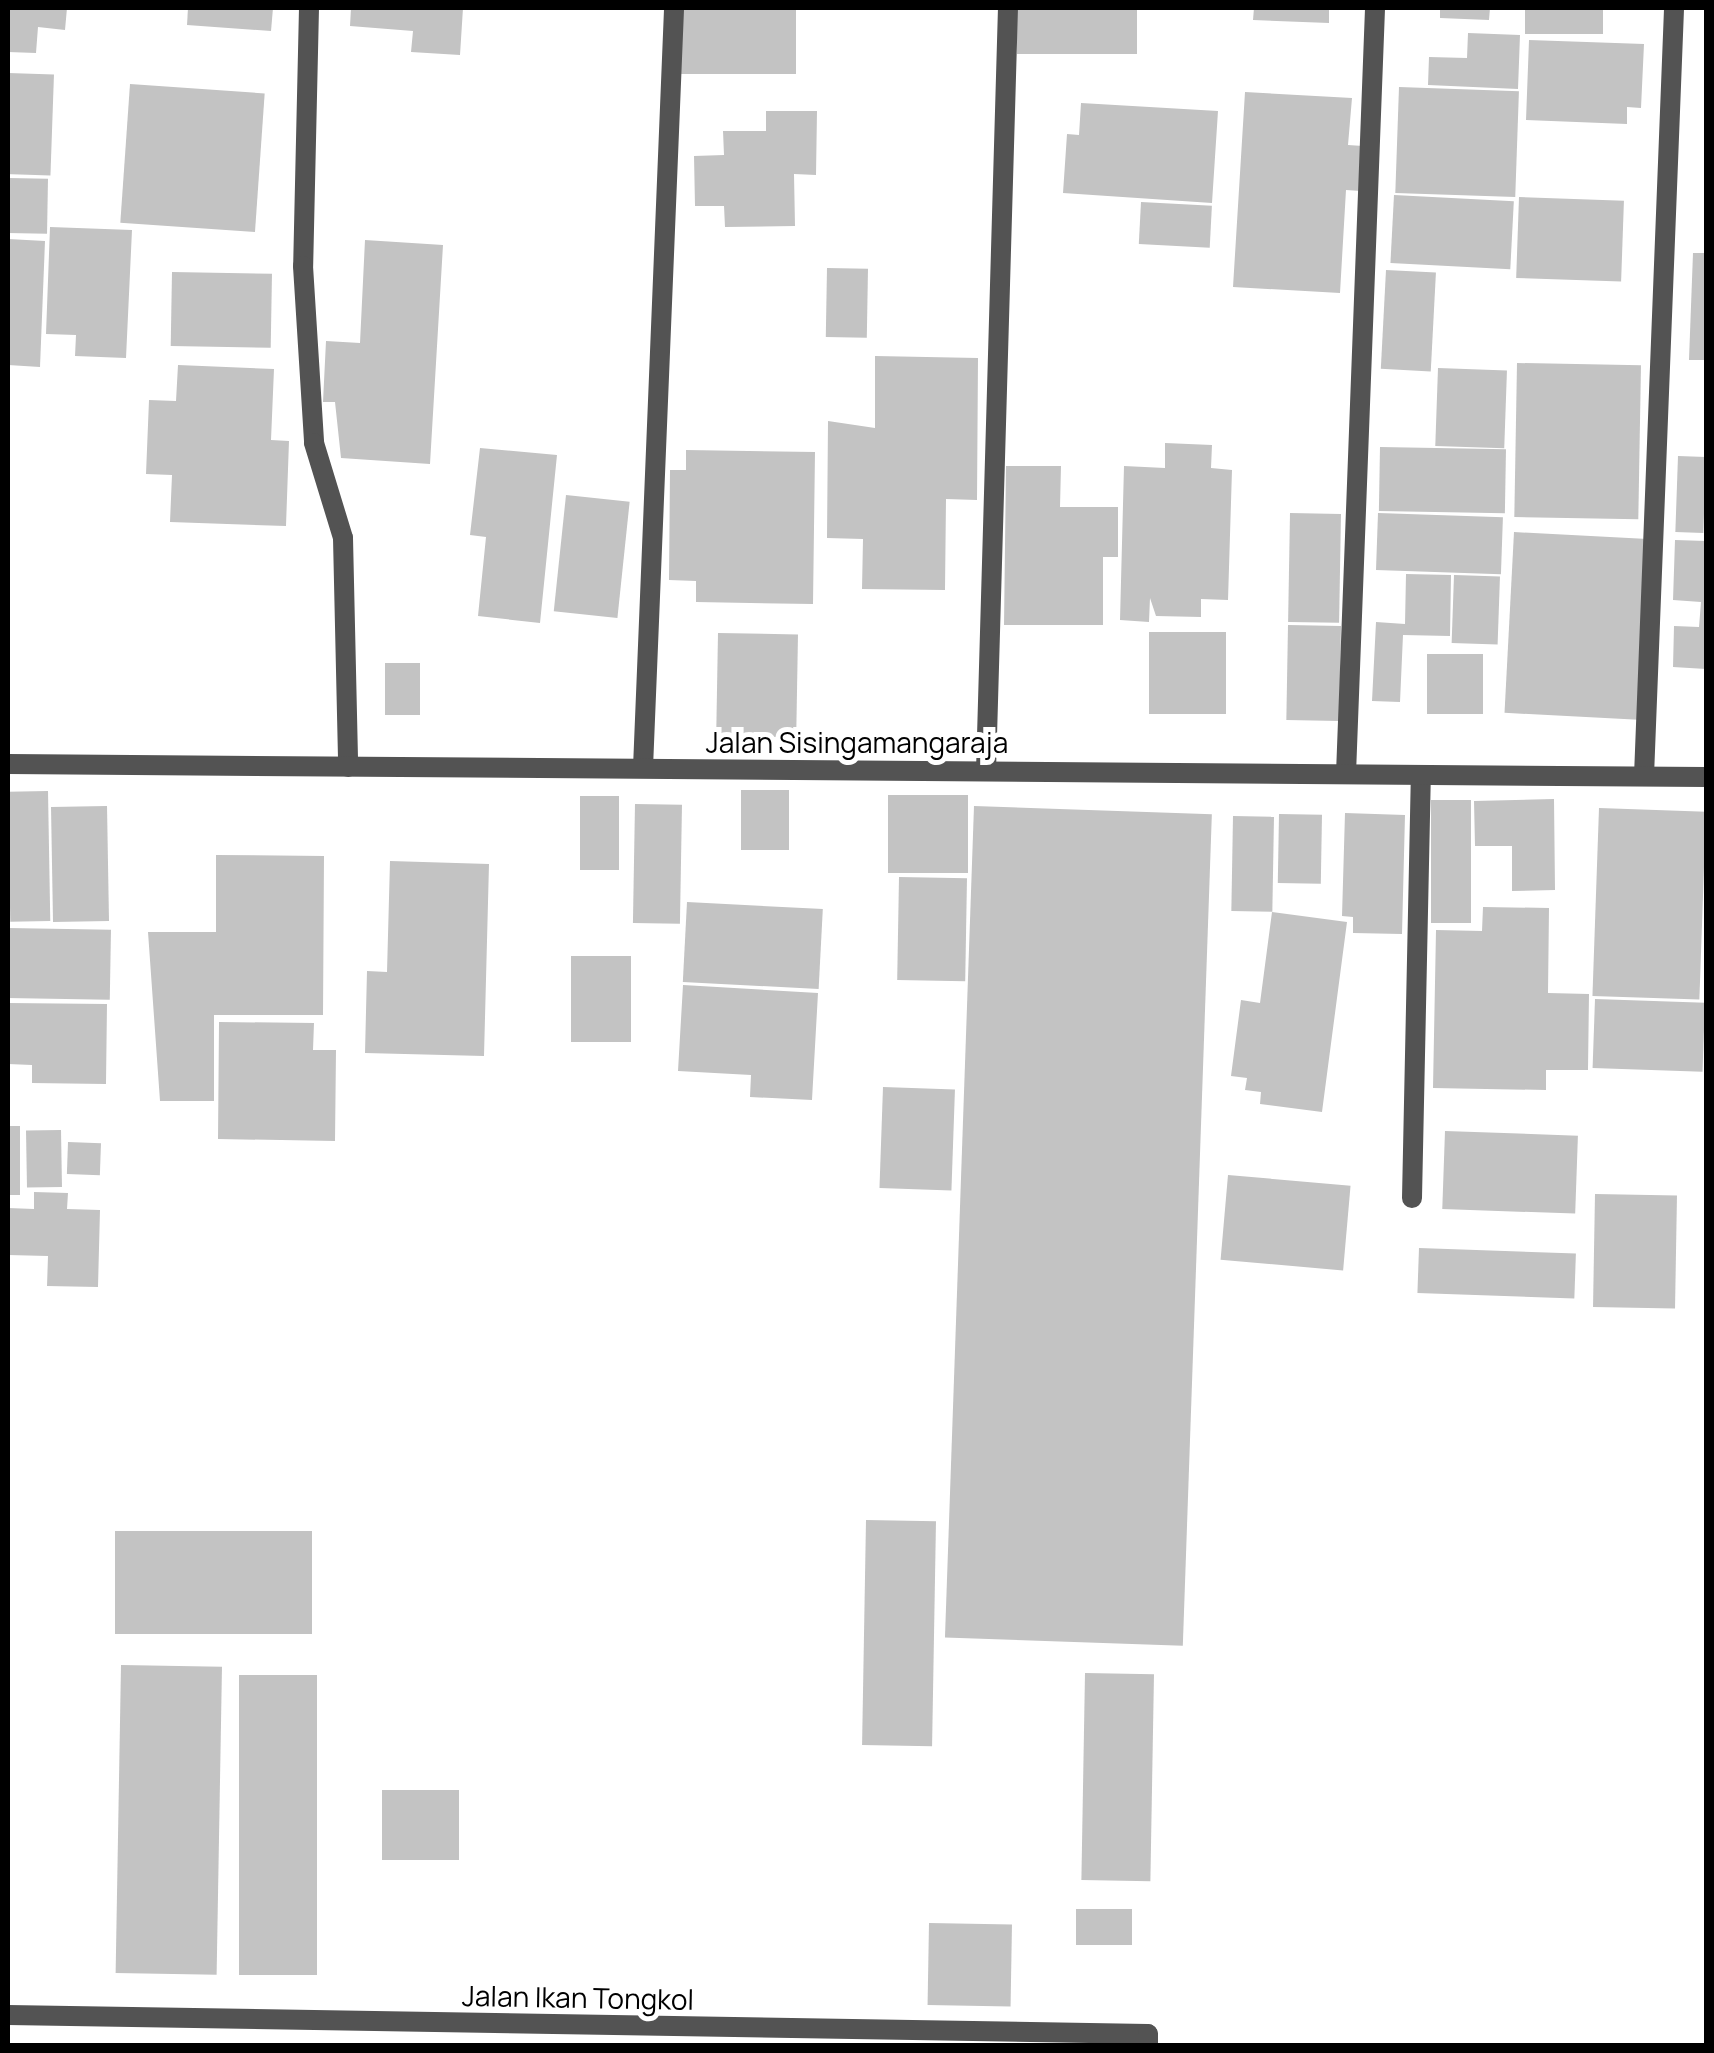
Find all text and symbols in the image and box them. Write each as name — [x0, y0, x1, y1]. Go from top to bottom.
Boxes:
street label: Jalan Sisingamangaraja — [706, 725, 1008, 759]
street label: Jalan Ikan Tongkol — [462, 1978, 694, 2016]

